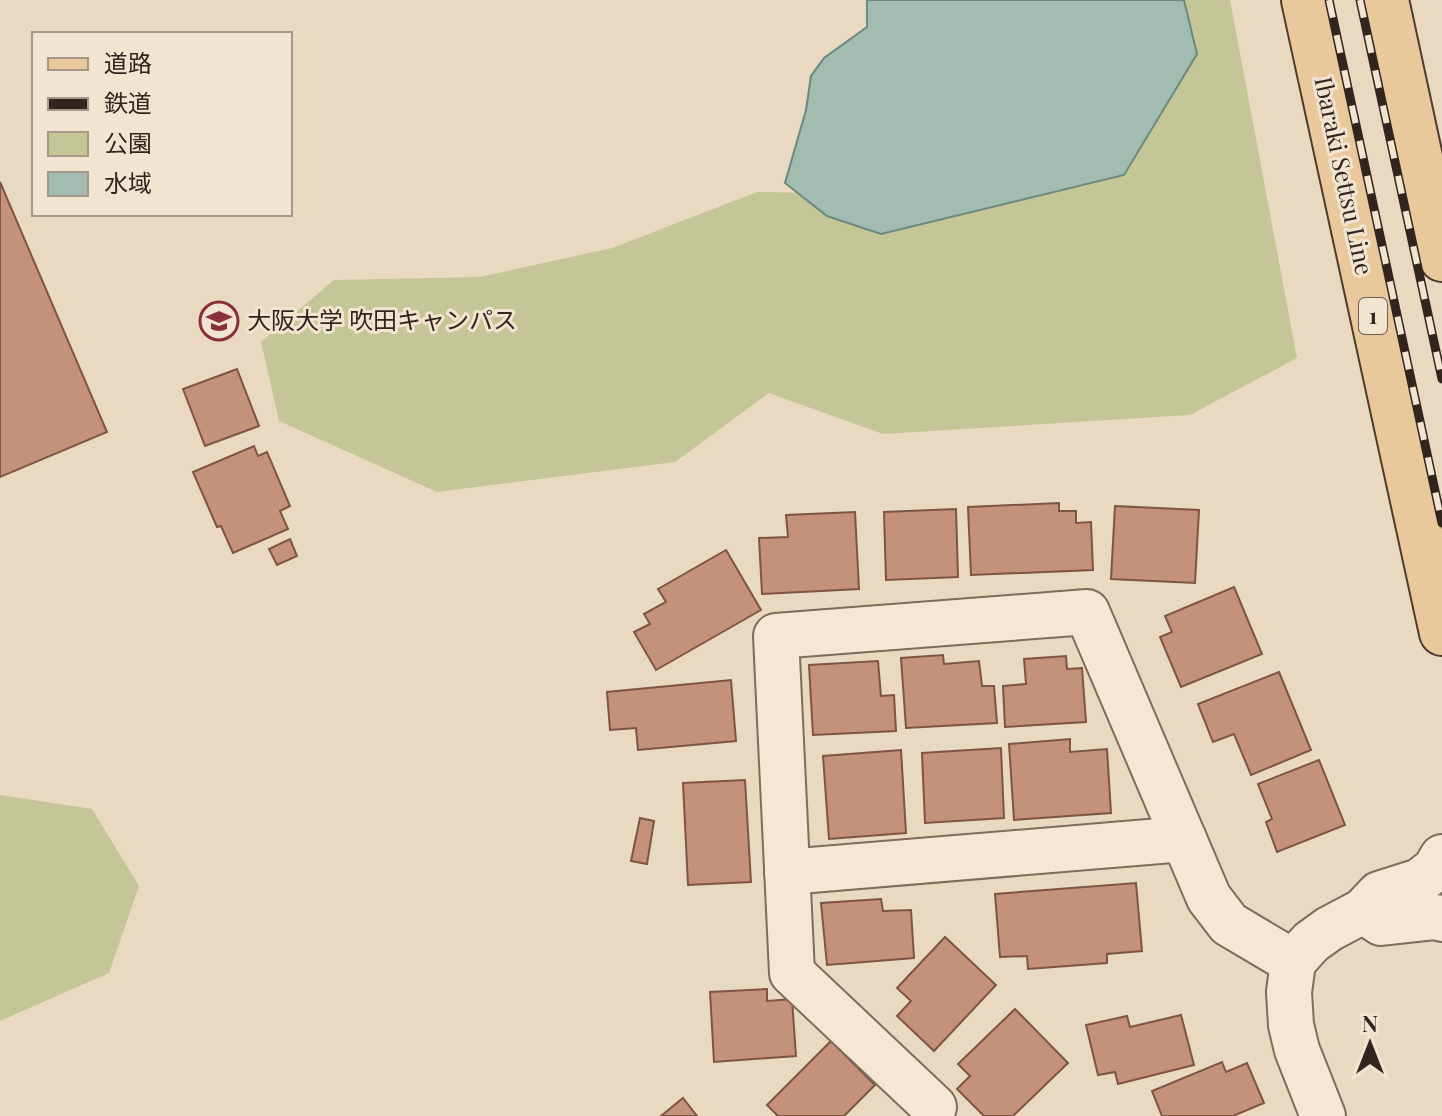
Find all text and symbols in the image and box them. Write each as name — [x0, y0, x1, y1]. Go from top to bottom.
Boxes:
legend — [32, 32, 292, 216]
text: 道路 — [104, 46, 152, 78]
street label: Ibaraki Settsu Line — [1308, 74, 1382, 278]
text: 鉄道 — [104, 86, 152, 118]
text: 公園 — [104, 126, 152, 158]
text: 水域 — [104, 166, 152, 198]
road number: 1 — [1359, 298, 1387, 334]
school or university icon: 大阪大学 吹田キャンパス — [198, 300, 240, 342]
place label: 大阪大学 吹田キャンパス — [247, 303, 517, 335]
north arrow — [1330, 1004, 1410, 1084]
text: N — [1362, 1008, 1378, 1038]

